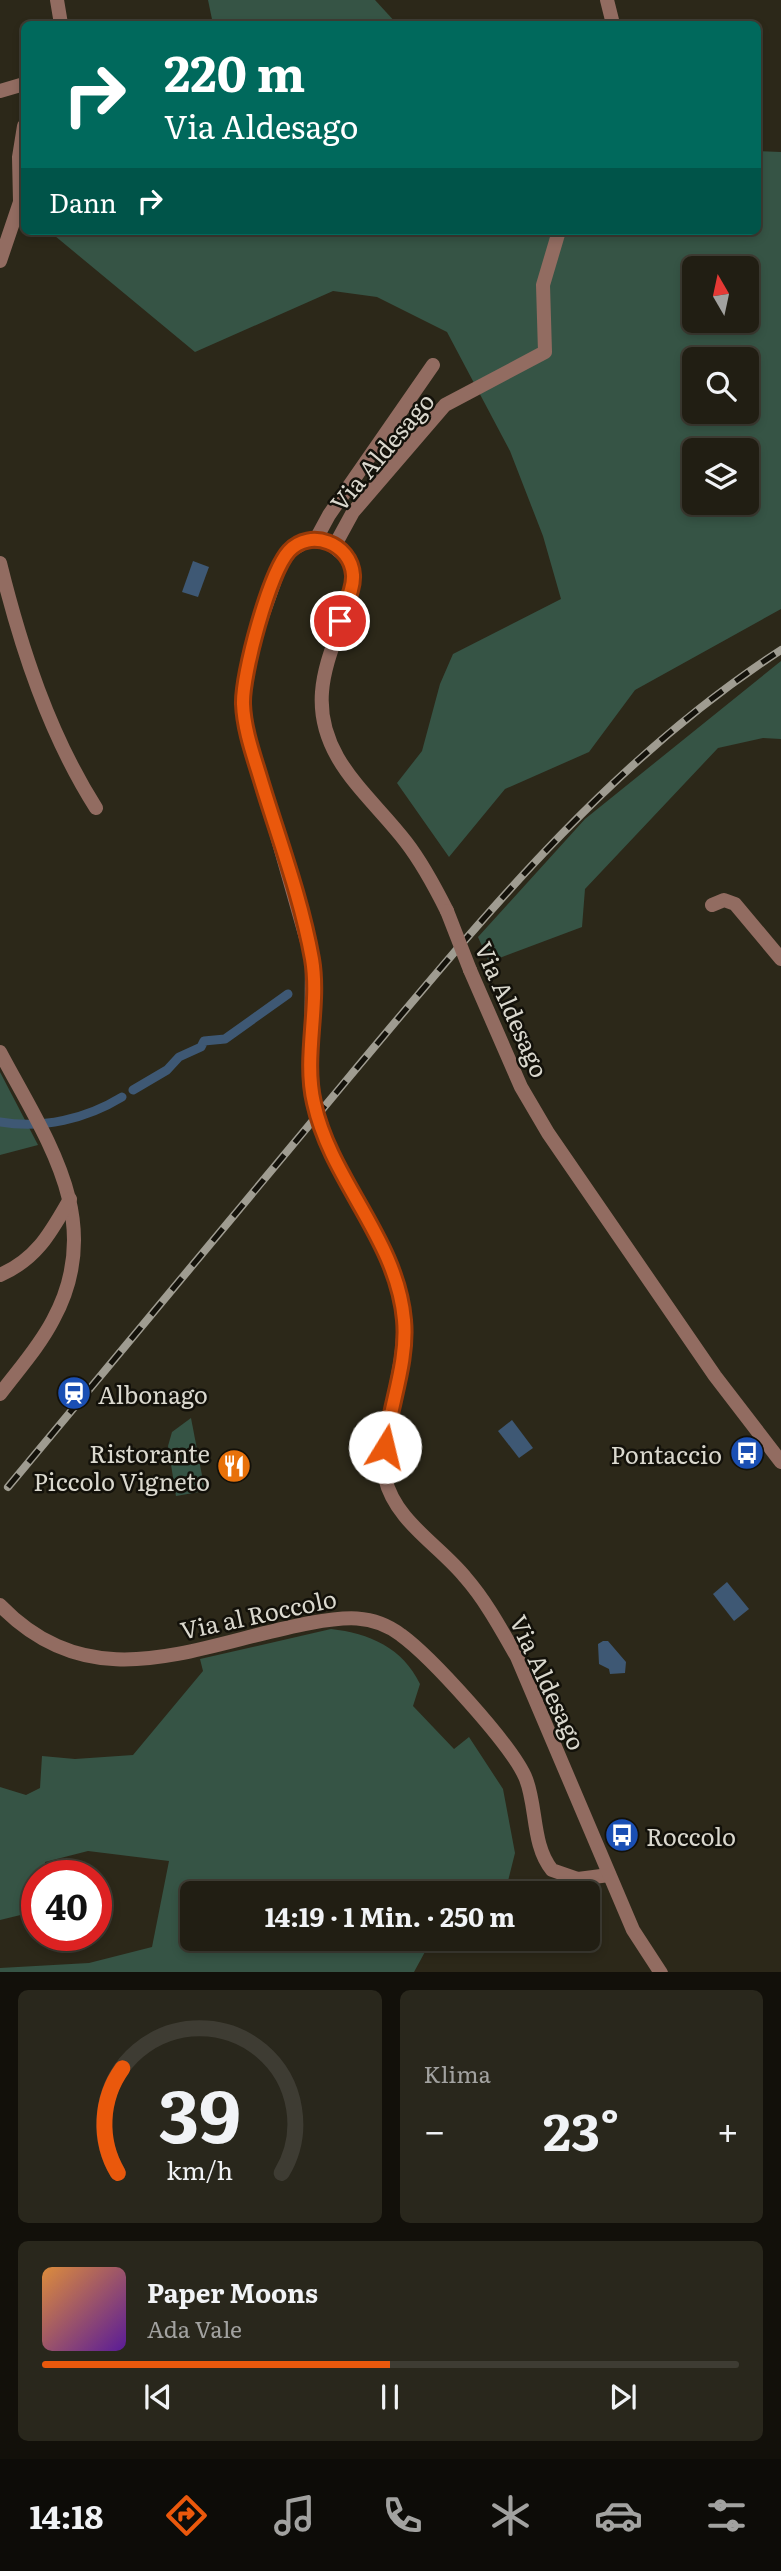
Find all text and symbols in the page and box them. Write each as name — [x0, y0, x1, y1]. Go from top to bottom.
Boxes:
text: 220 m — [164, 34, 305, 107]
icon: right — [49, 49, 140, 140]
text: Via Aldesago — [164, 101, 358, 149]
text: Dann — [49, 182, 117, 221]
icon: right — [131, 182, 169, 220]
north arrow — [682, 256, 760, 332]
map controls — [682, 256, 759, 515]
button: search — [682, 347, 759, 424]
street label: Via Aldesago — [321, 384, 441, 518]
button: layers — [682, 438, 759, 515]
pin — [310, 591, 370, 651]
icon: arrive — [321, 602, 359, 640]
street label: Via Aldesago — [467, 935, 559, 1083]
station icon: Albonago — [55, 1374, 93, 1412]
place label: Albonago — [98, 1376, 208, 1411]
position arrow — [348, 1410, 422, 1484]
bus stop icon: Pontaccio — [728, 1434, 766, 1472]
place label: Ristorante Piccolo Vigneto — [33, 1435, 210, 1498]
place label: Pontaccio — [610, 1436, 722, 1471]
restaurant icon: Ristorante Piccolo Vigneto — [215, 1447, 253, 1485]
street label: Via al Roccolo — [177, 1579, 339, 1647]
street label: Via Aldesago — [502, 1609, 596, 1755]
bus stop icon: Roccolo — [603, 1816, 641, 1854]
place label: Roccolo — [646, 1818, 736, 1853]
speed limit sign: 40 — [21, 1860, 112, 1951]
text: 14:19 · 1 Min. · 250 m — [265, 1896, 515, 1935]
text: Klima — [424, 2056, 491, 2090]
text: 39 — [159, 2057, 241, 2165]
text: 23° — [543, 2090, 619, 2167]
text: − — [424, 2100, 446, 2157]
text: + — [717, 2100, 739, 2157]
text: km/h — [166, 2150, 233, 2187]
text: Paper Moons — [147, 2272, 318, 2311]
text: Ada Vale — [147, 2311, 242, 2345]
icon: previous — [139, 2378, 177, 2416]
icon: pause — [371, 2378, 409, 2416]
icon: next — [604, 2378, 642, 2416]
text: 14:18 — [30, 2491, 103, 2539]
icon: directions — [162, 2491, 211, 2540]
icon: music — [270, 2491, 319, 2540]
icon: phone — [378, 2491, 427, 2540]
icon: climate — [486, 2491, 535, 2540]
icon: car — [594, 2491, 643, 2540]
icon: filters — [702, 2491, 751, 2540]

